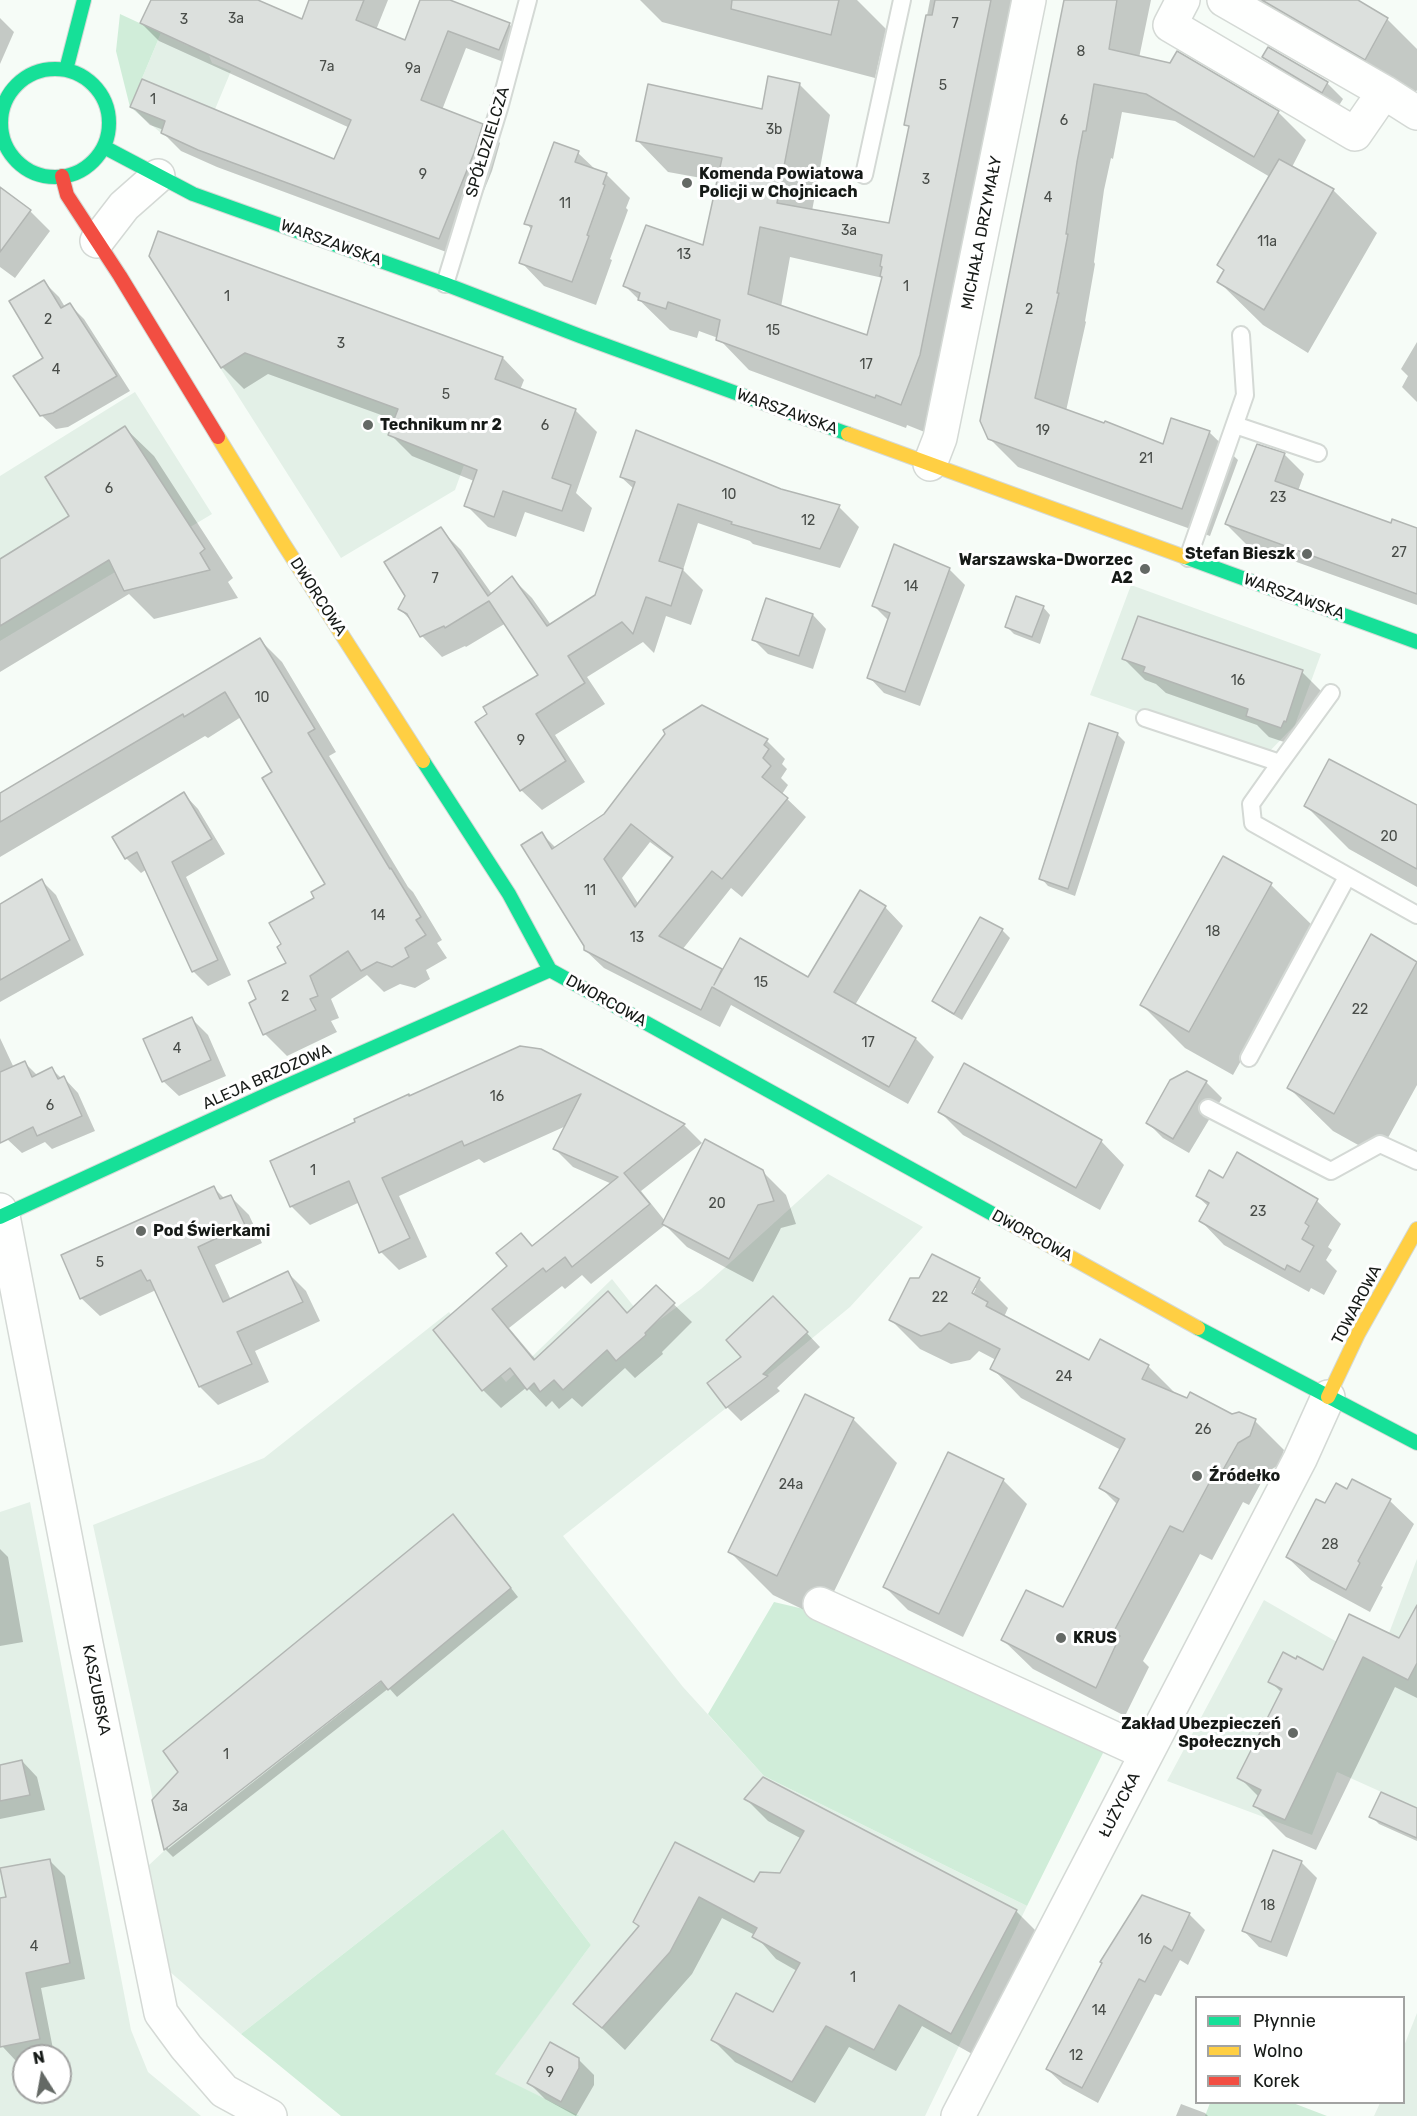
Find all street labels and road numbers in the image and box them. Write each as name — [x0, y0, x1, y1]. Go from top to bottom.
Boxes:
street label: SPÓŁDZIELCZA — [462, 84, 514, 200]
street label: MICHAŁA DRZYMAŁY — [958, 154, 1006, 312]
street label: WARSZAWSKA — [278, 216, 384, 270]
street label: WARSZAWSKA — [734, 385, 840, 439]
street label: DWORCOWA — [286, 554, 350, 640]
street label: WARSZAWSKA — [1241, 570, 1347, 624]
street label: DWORCOWA — [562, 971, 650, 1031]
street label: ALEJA BRZOZOWA — [200, 1040, 334, 1114]
street label: DWORCOWA — [988, 1206, 1076, 1266]
street label: TOWAROWA — [1328, 1262, 1386, 1348]
street label: KASZUBSKA — [78, 1643, 114, 1737]
street label: ŁUŻYCKA — [1095, 1769, 1145, 1841]

